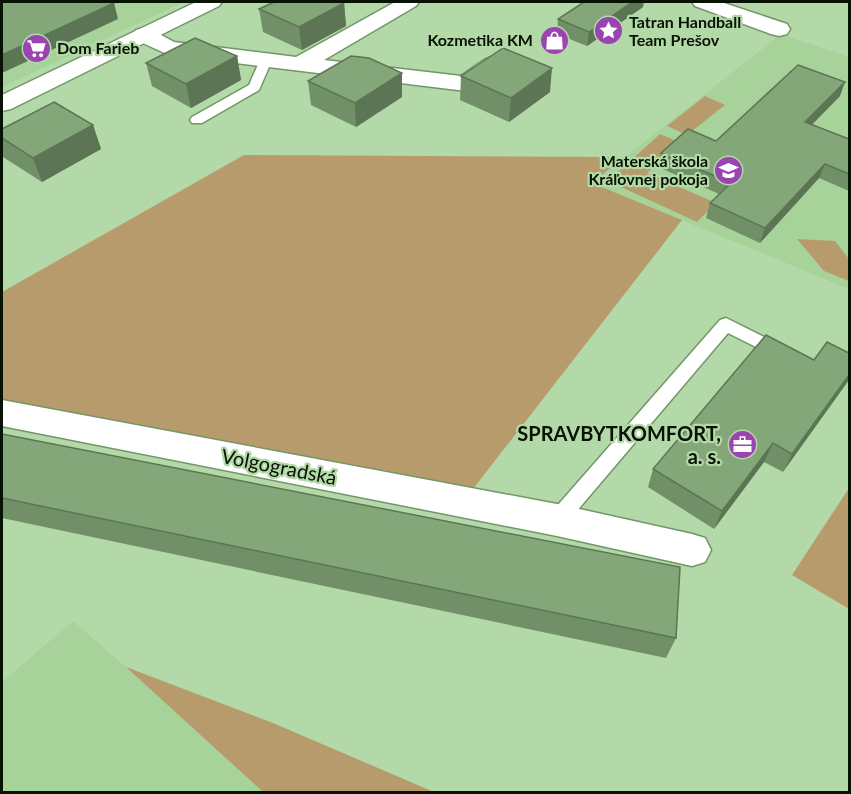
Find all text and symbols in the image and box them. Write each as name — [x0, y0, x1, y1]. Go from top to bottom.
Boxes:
place label: Tatran Handball Team Prešov — [629, 12, 741, 49]
place icon: Tatran Handball Team Prešov — [592, 15, 624, 47]
shop icon: Kozmetika KM — [538, 24, 570, 56]
place label: Kozmetika KM — [427, 30, 533, 49]
supermarket icon: Dom Farieb — [20, 32, 52, 64]
place label: Dom Farieb — [57, 38, 139, 57]
place label: Materská škola Kráľovnej pokoja — [588, 151, 708, 188]
school or university icon: Materská škola Kráľovnej pokoja — [713, 154, 745, 186]
place label: SPRAVBYTKOMFORT, a. s. — [517, 421, 721, 468]
office icon: SPRAVBYTKOMFORT, a. s. — [726, 429, 758, 461]
street label: Volgogradská — [219, 443, 339, 489]

